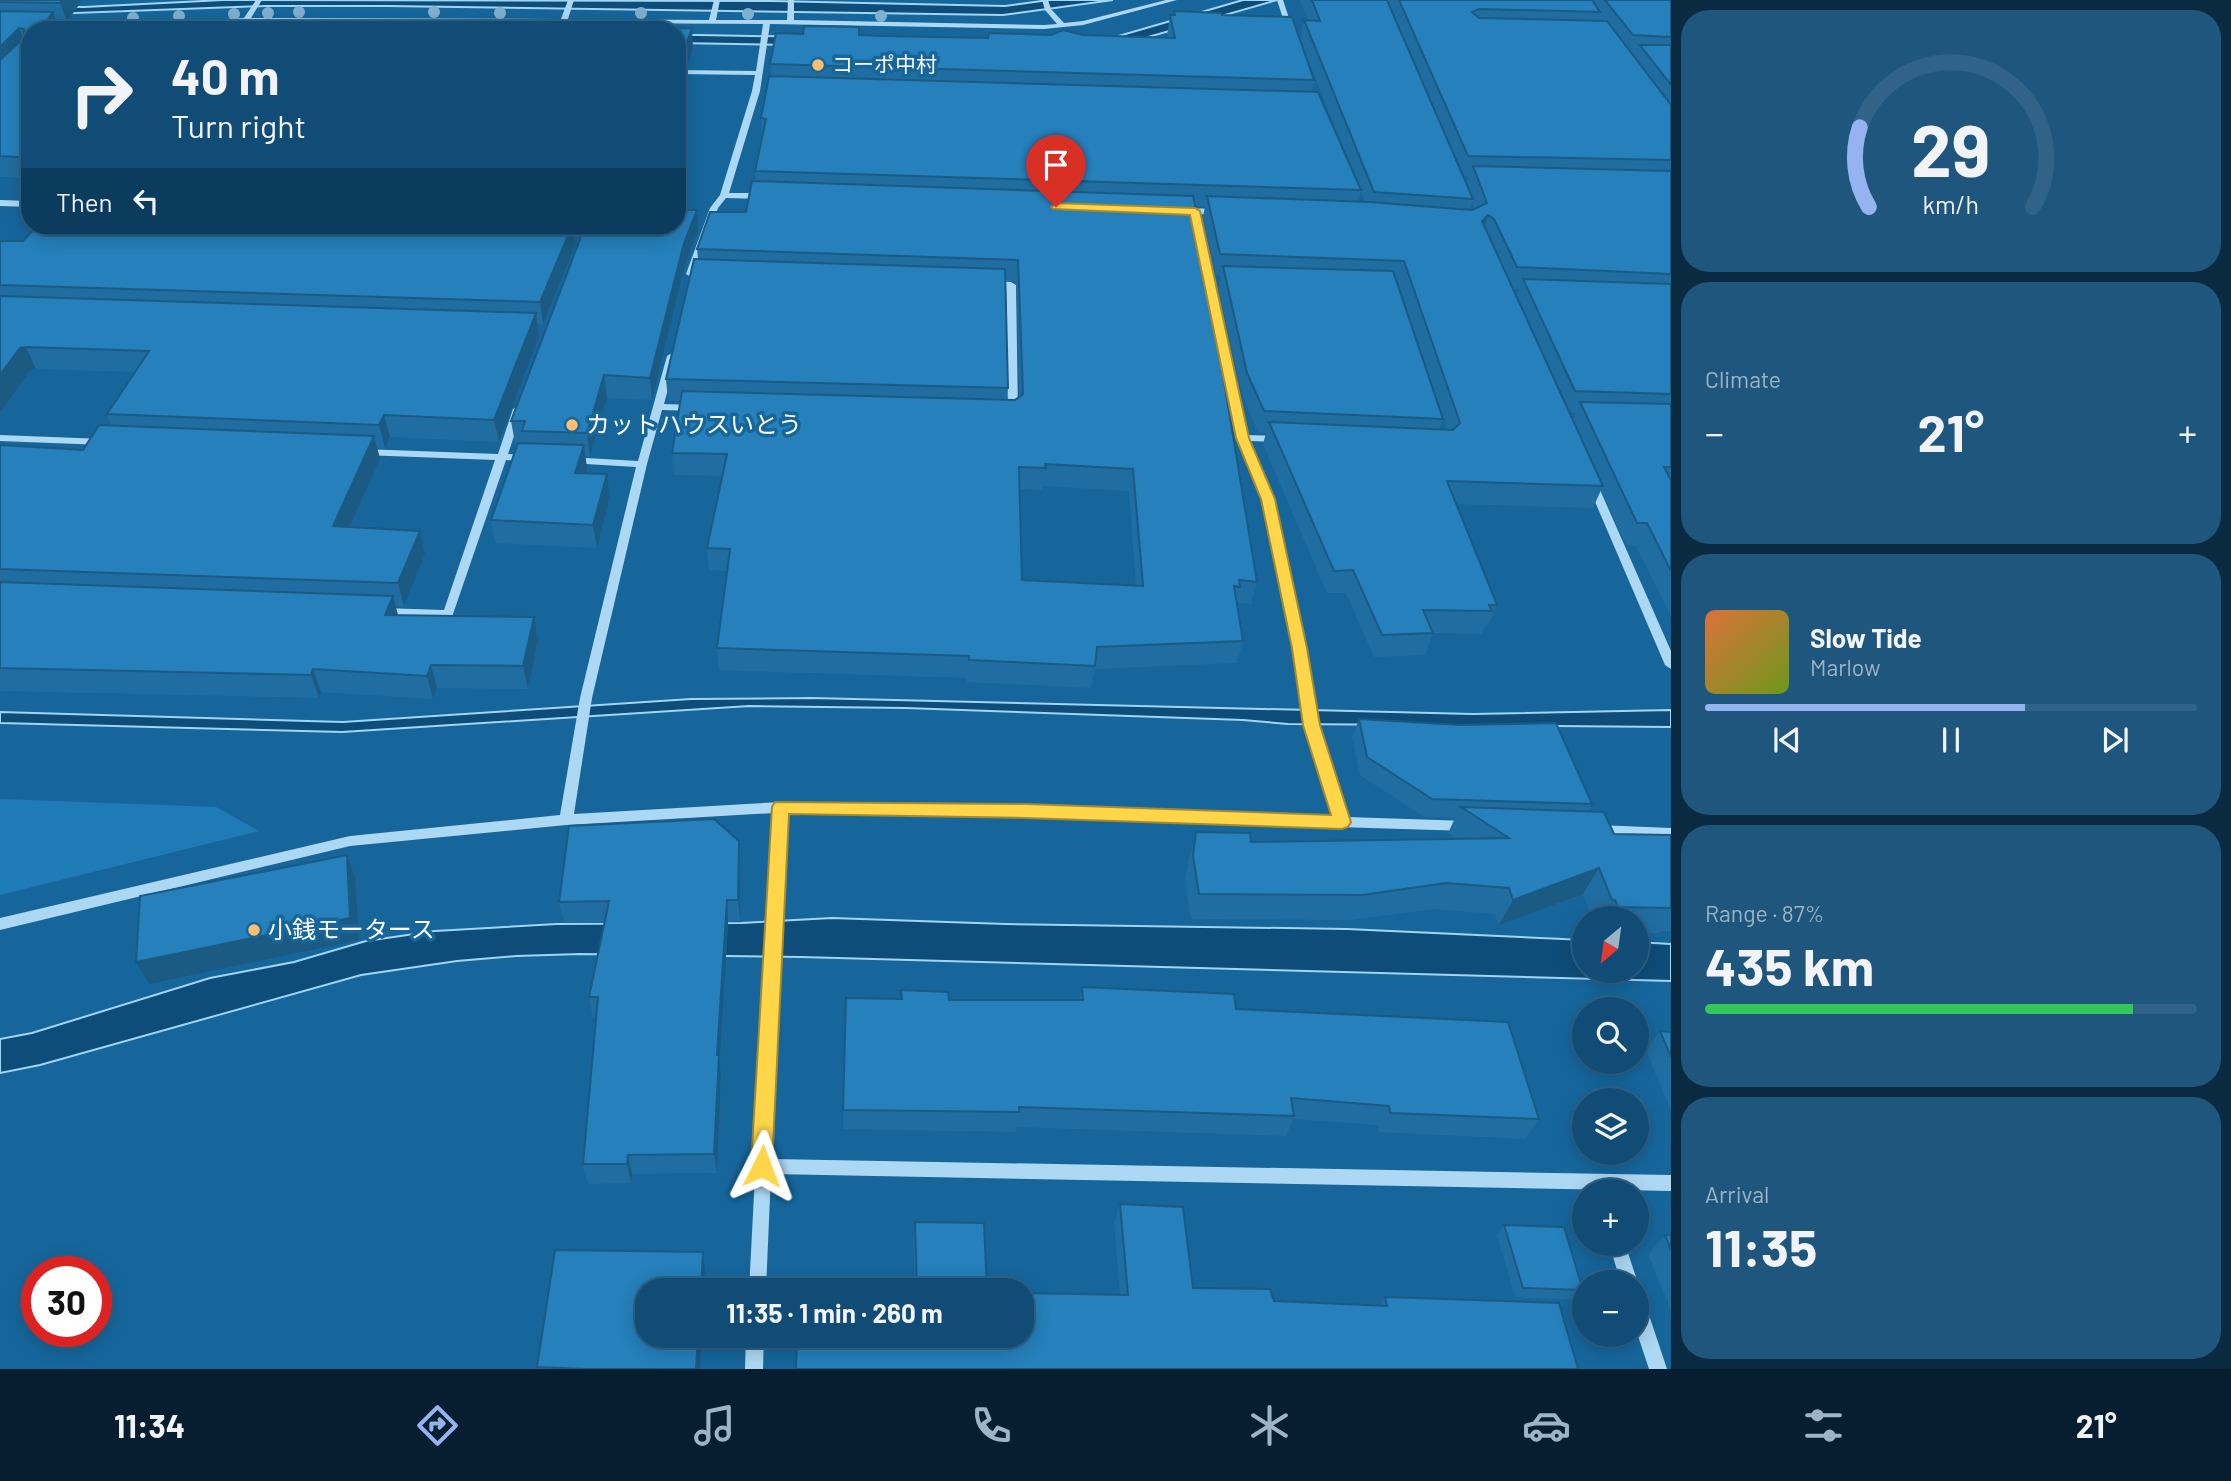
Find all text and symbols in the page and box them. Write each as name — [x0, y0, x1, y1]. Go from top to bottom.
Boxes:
text: 40 m — [171, 46, 279, 105]
icon: right — [56, 49, 147, 140]
place label: コーポ中村 — [832, 51, 937, 76]
marker: コーポ中村 — [810, 57, 826, 73]
text: 29 — [1911, 104, 1991, 192]
text: Turn right — [171, 106, 306, 144]
pin — [1026, 135, 1086, 207]
icon: arrive — [1037, 146, 1075, 184]
icon: left — [127, 182, 165, 220]
text: Then — [56, 186, 113, 217]
text: km/h — [1923, 189, 1979, 219]
text: Climate — [1705, 365, 1781, 393]
text: 21° — [1918, 400, 1984, 462]
place label: カットハウスいとう — [586, 409, 802, 438]
text: − — [1705, 409, 1724, 455]
text: + — [2178, 409, 2197, 455]
marker: カットハウスいとう — [564, 417, 580, 433]
text: Slow Tide — [1810, 622, 1922, 653]
text: Marlow — [1810, 653, 1881, 681]
icon: previous — [1768, 721, 1806, 759]
icon: pause — [1932, 721, 1970, 759]
icon: next — [2096, 721, 2134, 759]
text: Range · 87% — [1705, 899, 1824, 927]
north arrow — [1572, 906, 1648, 984]
map controls — [1572, 906, 1649, 1347]
place label: 小銭モータース — [268, 914, 435, 943]
marker: 小銭モータース — [246, 922, 262, 938]
text: 435 km — [1705, 934, 1874, 996]
button: search — [1572, 997, 1649, 1074]
button: layers — [1572, 1088, 1649, 1165]
position arrow — [725, 1129, 799, 1203]
button: + — [1572, 1179, 1649, 1256]
text: Arrival — [1705, 1180, 1769, 1208]
text: 11:35 — [1705, 1215, 1817, 1277]
speed limit sign: 30 — [21, 1256, 112, 1347]
button: − — [1572, 1270, 1649, 1347]
text: 11:35 · 1 min · 260 m — [726, 1297, 943, 1328]
icon: directions — [413, 1401, 462, 1450]
icon: music — [690, 1401, 739, 1450]
icon: phone — [967, 1401, 1016, 1450]
icon: climate — [1245, 1401, 1294, 1450]
icon: car — [1522, 1401, 1571, 1450]
icon: filters — [1799, 1401, 1848, 1450]
text: 11:34 — [114, 1406, 185, 1444]
text: 21° — [2076, 1406, 2117, 1444]

